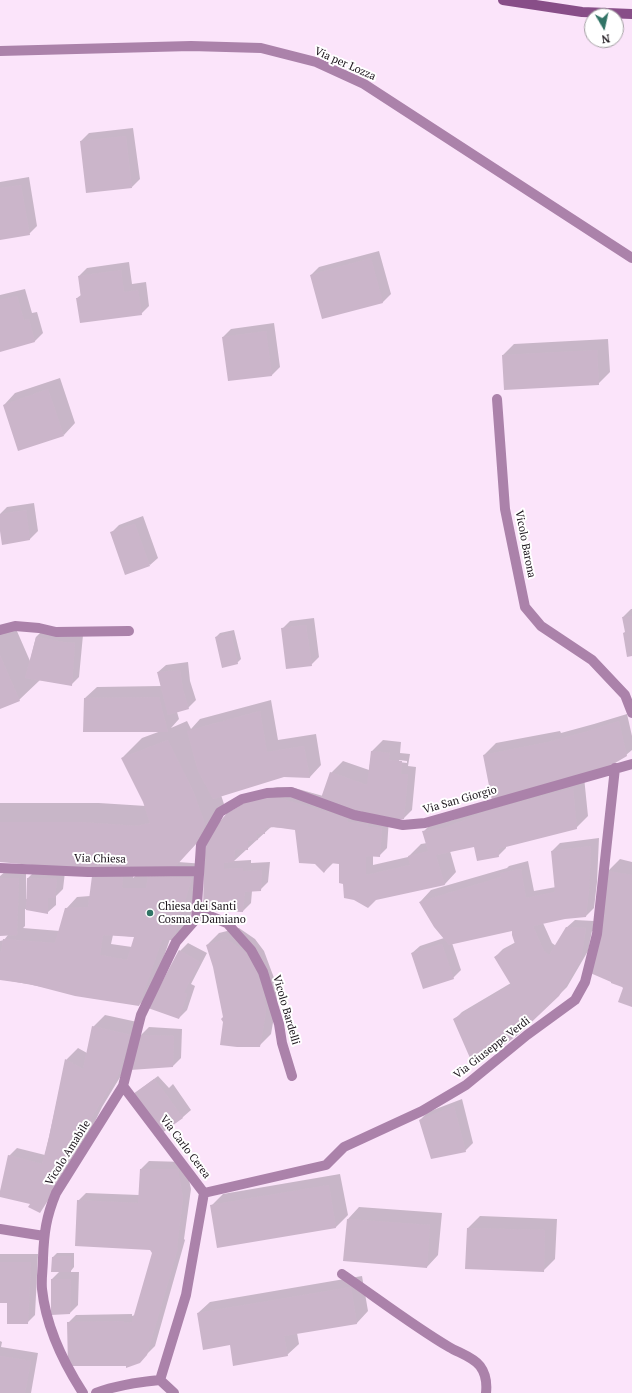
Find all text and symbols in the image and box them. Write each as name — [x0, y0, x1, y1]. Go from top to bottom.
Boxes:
north arrow — [584, 8, 624, 48]
text: N — [601, 31, 611, 46]
street label: Via per Lozza — [312, 45, 378, 83]
street label: Vicolo Barona — [512, 509, 538, 579]
street label: Via San Giorgio — [422, 783, 498, 817]
street label: Via Chiesa — [74, 852, 126, 866]
place label: Chiesa dei Santi Cosma e Damiano — [158, 900, 246, 926]
marker: Chiesa dei Santi Cosma e Damiano — [145, 908, 155, 918]
street label: Vicolo Bardelli — [270, 974, 302, 1046]
street label: Via Giuseppe Verdi — [451, 1014, 533, 1082]
street label: Via Carlo Cerea — [157, 1113, 213, 1181]
street label: Vicolo Amabile — [43, 1118, 93, 1188]

